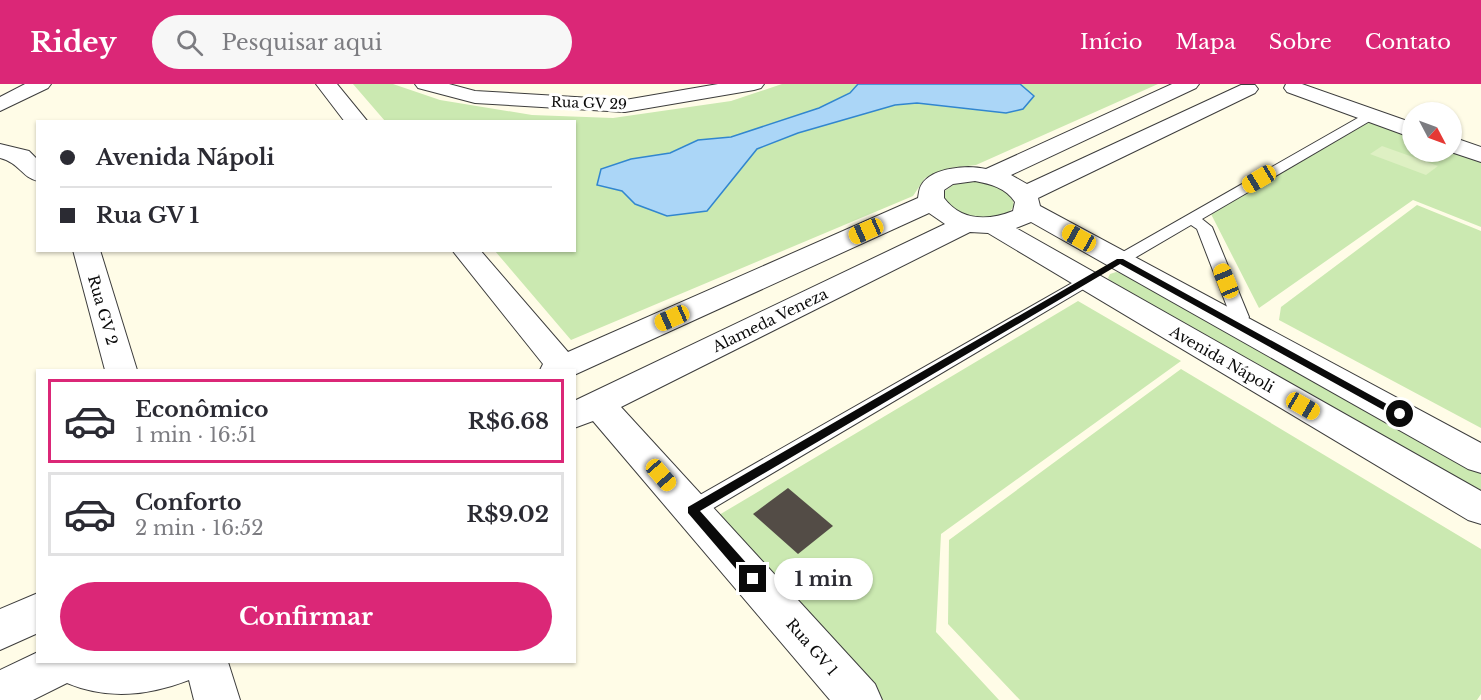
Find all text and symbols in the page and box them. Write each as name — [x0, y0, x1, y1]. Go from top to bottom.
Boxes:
search box — [152, 15, 572, 69]
text: Ridey — [30, 25, 116, 60]
icon: search — [173, 26, 206, 59]
text: Pesquisar aqui — [221, 29, 382, 56]
text: Início — [1080, 29, 1142, 55]
text: Mapa — [1175, 29, 1236, 55]
text: Sobre — [1269, 29, 1332, 55]
text: Contato — [1365, 29, 1451, 55]
street label: Rua GV 29 — [551, 93, 627, 113]
north arrow — [1402, 102, 1462, 162]
map controls — [1402, 102, 1462, 162]
text: Avenida Nápoli — [96, 144, 275, 171]
car — [1239, 162, 1279, 196]
text: Rua GV 1 — [96, 202, 199, 229]
car — [846, 215, 886, 247]
car — [1059, 221, 1099, 255]
car — [1211, 261, 1241, 301]
street label: Rua GV 2 — [84, 273, 122, 347]
street label: Alameda Veneza — [708, 284, 831, 357]
car — [652, 302, 692, 334]
street label: Avenida Nápoli — [1166, 321, 1278, 397]
car — [1283, 389, 1323, 423]
icon: car — [63, 394, 117, 448]
text: Econômico — [135, 396, 268, 423]
route start — [1386, 400, 1413, 427]
text: R$6.68 — [468, 408, 549, 435]
text: 1 min · 16:51 — [135, 423, 257, 447]
car — [642, 456, 680, 494]
icon: car — [63, 487, 117, 541]
text: Conforto — [135, 489, 241, 516]
text: R$9.02 — [466, 501, 549, 528]
text: 2 min · 16:52 — [135, 516, 263, 540]
callout: 1 min — [774, 558, 873, 600]
route end — [739, 565, 766, 592]
text: 1 min — [795, 567, 852, 591]
button: Confirmar — [60, 582, 552, 651]
street label: Rua GV 1 — [782, 615, 842, 679]

